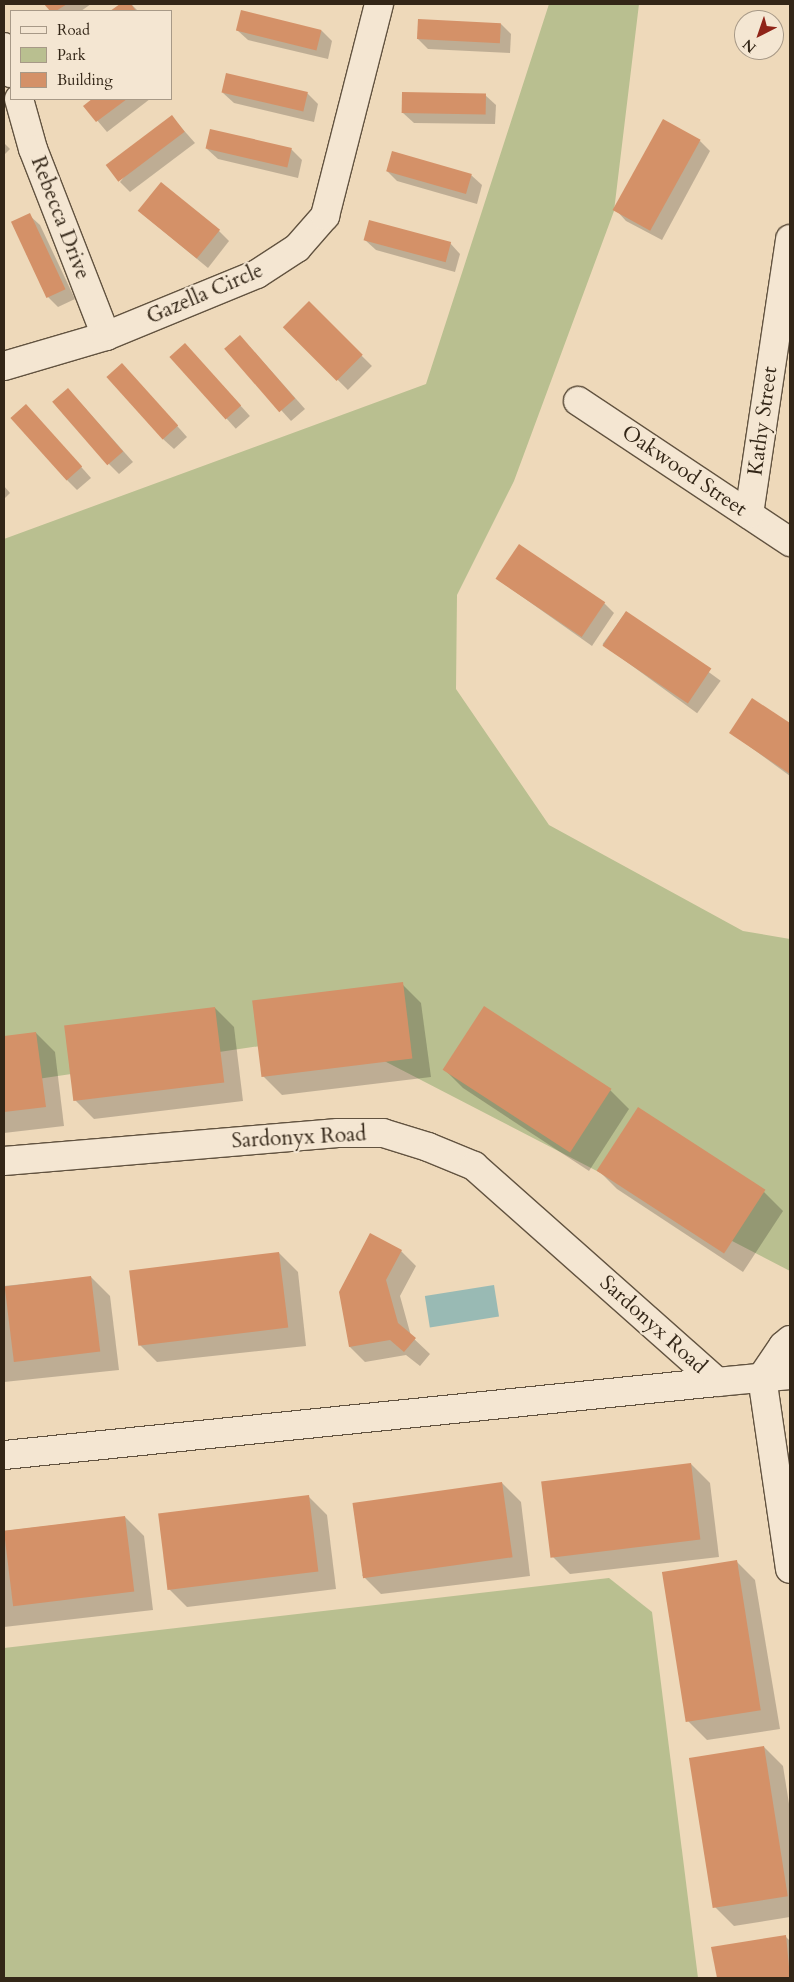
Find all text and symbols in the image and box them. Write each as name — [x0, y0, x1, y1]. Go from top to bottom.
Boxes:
legend — [10, 10, 172, 100]
north arrow — [734, 10, 784, 60]
text: Road — [57, 20, 90, 40]
text: N — [739, 35, 760, 57]
text: Park — [57, 45, 86, 65]
text: Building — [57, 70, 113, 90]
street label: Rebecca Drive — [25, 153, 95, 283]
street label: Gazella Circle — [143, 258, 267, 330]
street label: Kathy Street — [743, 365, 783, 477]
street label: Oakwood Street — [617, 420, 751, 522]
street label: Sardonyx Road — [231, 1122, 367, 1154]
street label: Sardonyx Road — [594, 1270, 712, 1380]

